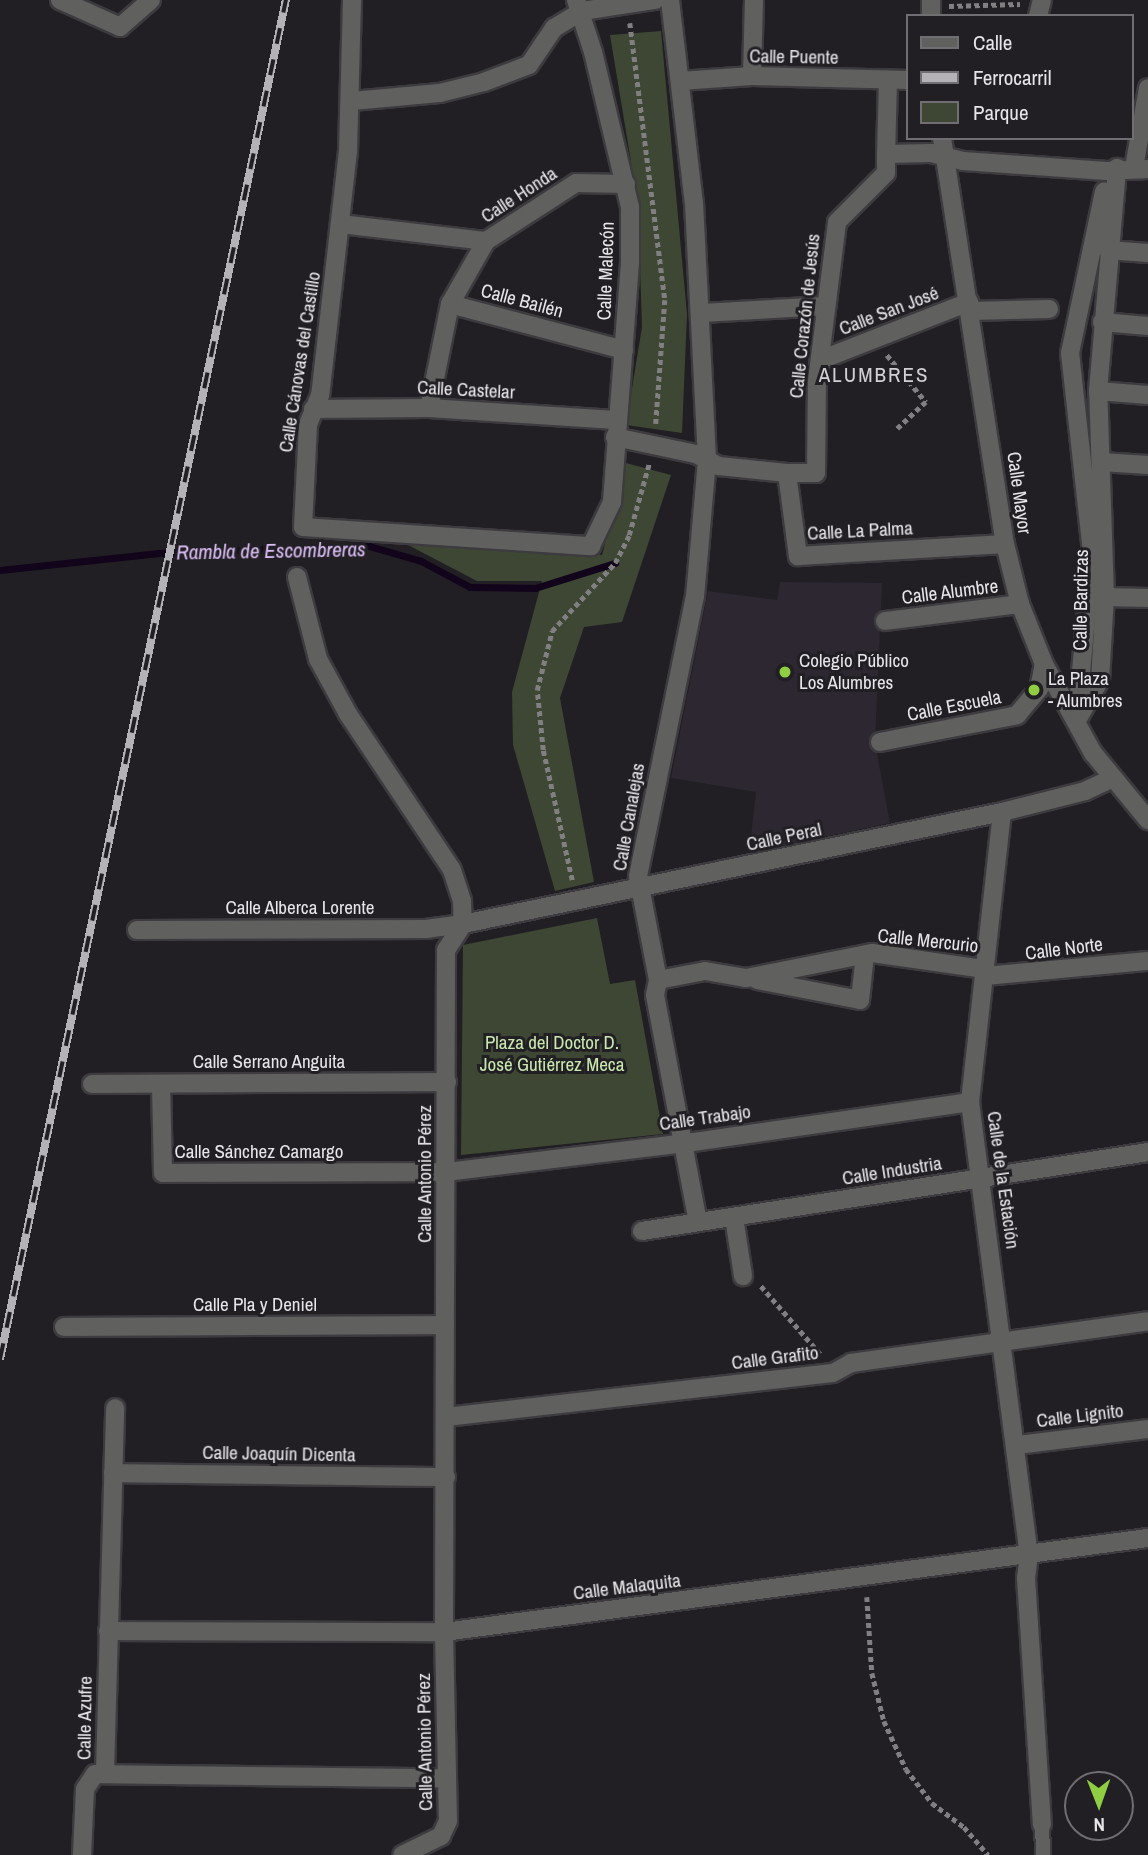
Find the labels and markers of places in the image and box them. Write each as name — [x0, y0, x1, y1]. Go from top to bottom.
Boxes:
place label: Colegio Público Los Alumbres — [799, 650, 909, 694]
marker: Colegio Público Los Alumbres — [777, 664, 793, 680]
place label: La Plaza - Alumbres — [1048, 668, 1123, 712]
marker: La Plaza - Alumbres — [1026, 682, 1042, 698]

